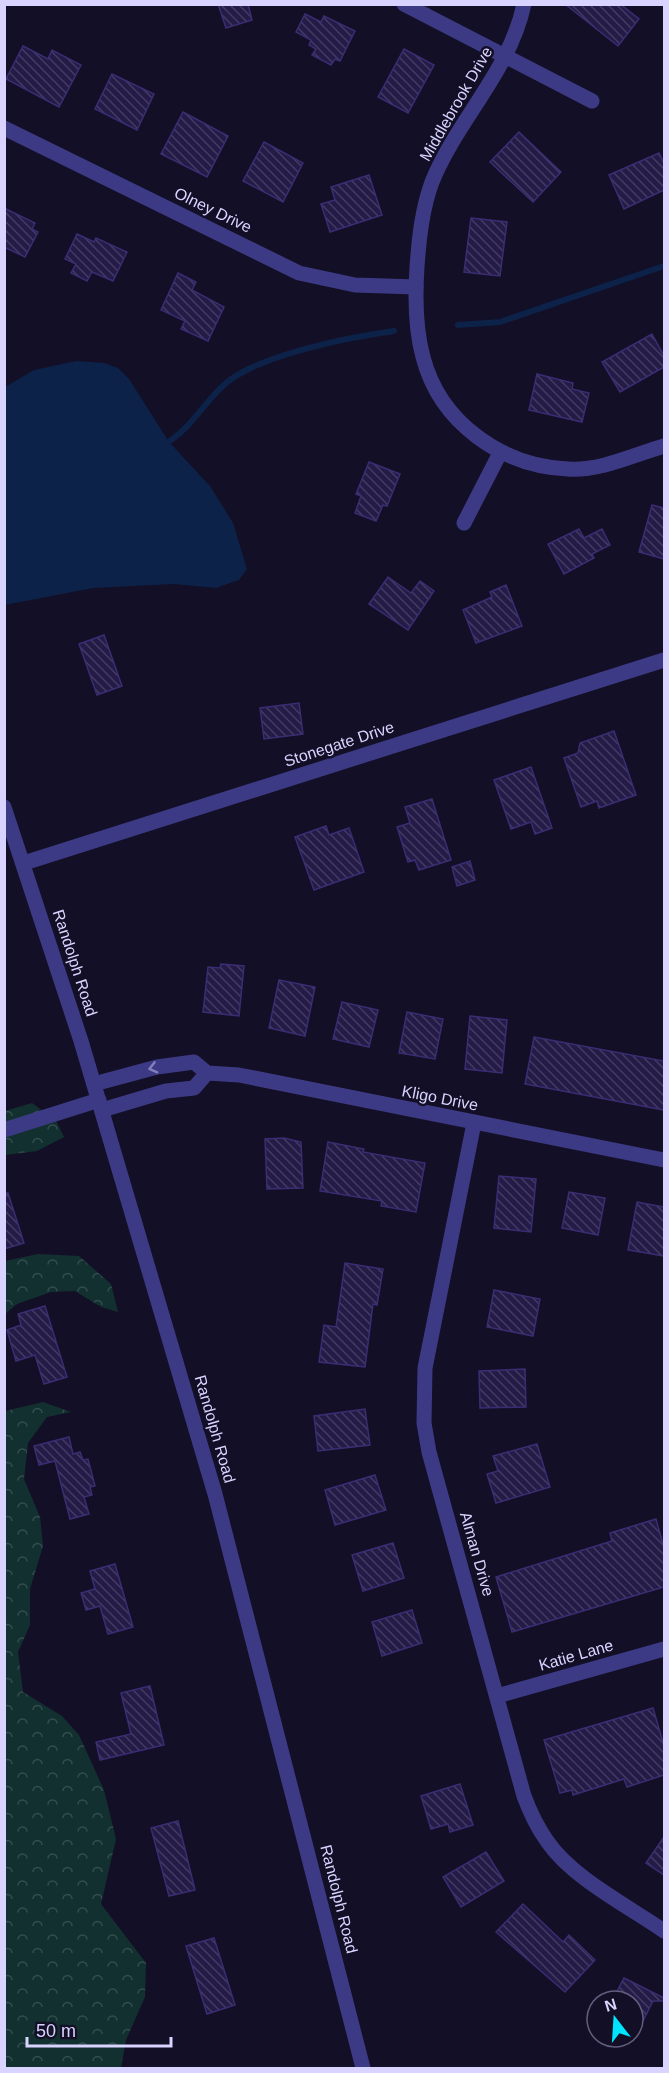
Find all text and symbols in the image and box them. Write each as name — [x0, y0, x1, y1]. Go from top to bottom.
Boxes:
street label: Middlebrook Drive — [416, 44, 496, 164]
street label: Olney Drive — [172, 184, 254, 236]
street label: Stonegate Drive — [282, 718, 396, 770]
street label: Randolph Road — [50, 907, 100, 1019]
one-way arrow — [149, 1060, 159, 1073]
street label: Kligo Drive — [400, 1082, 480, 1114]
street label: Randolph Road — [192, 1373, 238, 1485]
street label: Alman Drive — [457, 1510, 497, 1598]
street label: Katie Lane — [537, 1636, 615, 1674]
street label: Randolph Road — [317, 1843, 361, 1955]
north arrow — [585, 1989, 645, 2049]
text: N — [603, 1995, 619, 2015]
scale bar — [27, 2010, 171, 2048]
text: 50 m — [36, 2021, 76, 2041]

